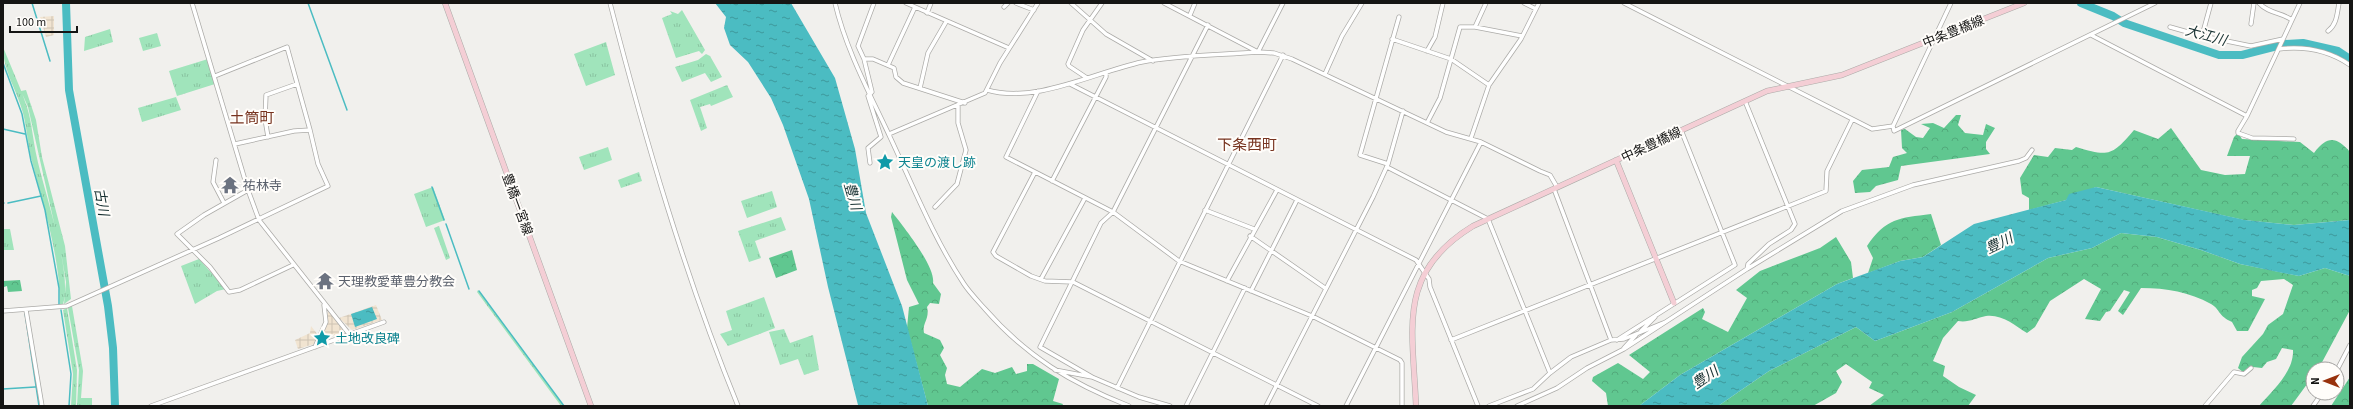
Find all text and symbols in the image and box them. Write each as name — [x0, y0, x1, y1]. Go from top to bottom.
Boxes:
scale bar — [10, 8, 77, 34]
street label: 中条豊橋線 — [1920, 11, 1987, 52]
text: 100 m — [16, 14, 46, 31]
water label: 大江川 — [2183, 21, 2231, 52]
district label: 土筒町 — [229, 108, 275, 129]
street label: 中条豊橋線 — [1618, 123, 1685, 167]
district label: 下条西町 — [1217, 135, 1277, 156]
place icon: 天皇の渡し跡 — [875, 152, 895, 172]
place label: 天皇の渡し跡 — [898, 154, 976, 172]
street label: 豊橋一宮線 — [497, 171, 537, 238]
temple icon: 祐林寺 — [220, 175, 240, 195]
place label: 祐林寺 — [243, 177, 282, 195]
water label: 豊川 — [839, 180, 866, 214]
water label: 古川 — [89, 187, 114, 220]
water label: 豊川 — [1982, 228, 2018, 259]
temple icon: 天理教愛華豊分教会 — [315, 271, 335, 291]
place label: 天理教愛華豊分教会 — [338, 273, 455, 291]
place icon: 土地改良碑 — [312, 328, 332, 348]
place label: 土地改良碑 — [335, 330, 400, 348]
water label: 豊川 — [1688, 361, 1724, 394]
north arrow — [2305, 361, 2345, 401]
text: N — [2308, 377, 2323, 385]

